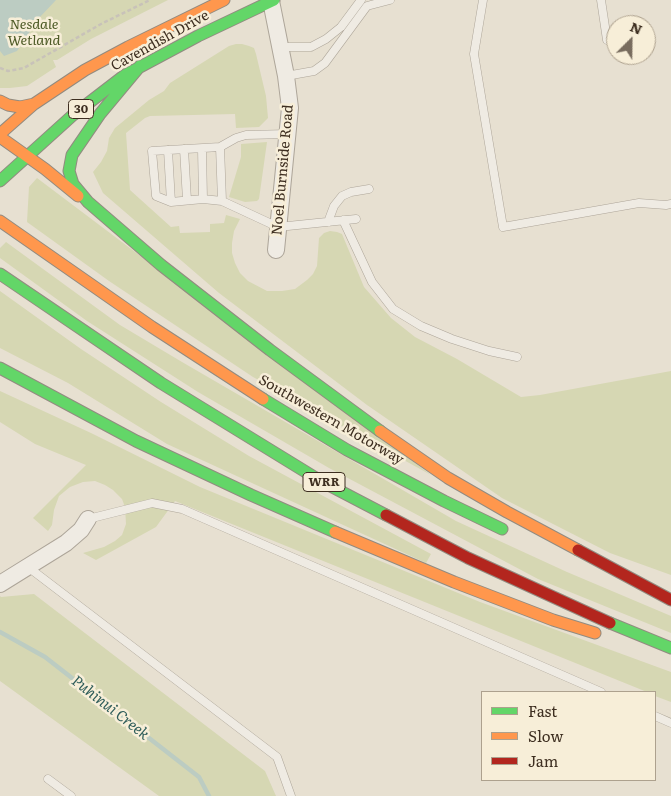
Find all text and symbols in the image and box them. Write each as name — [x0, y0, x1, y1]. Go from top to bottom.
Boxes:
street label: Cavendish Drive — [108, 7, 212, 75]
north arrow — [606, 15, 656, 65]
text: N — [627, 16, 646, 39]
park label: Nesdale Wetland — [7, 17, 61, 49]
road number: 30 — [68, 100, 94, 118]
street label: Noel Burnside Road — [269, 104, 297, 236]
street label: Southwestern Motorway — [256, 372, 406, 468]
road number: WRR — [303, 472, 345, 492]
water label: Puhinui Creek — [68, 672, 152, 744]
legend — [481, 691, 656, 781]
text: Fast — [528, 699, 557, 722]
text: Slow — [528, 724, 563, 747]
text: Jam — [528, 749, 558, 772]

